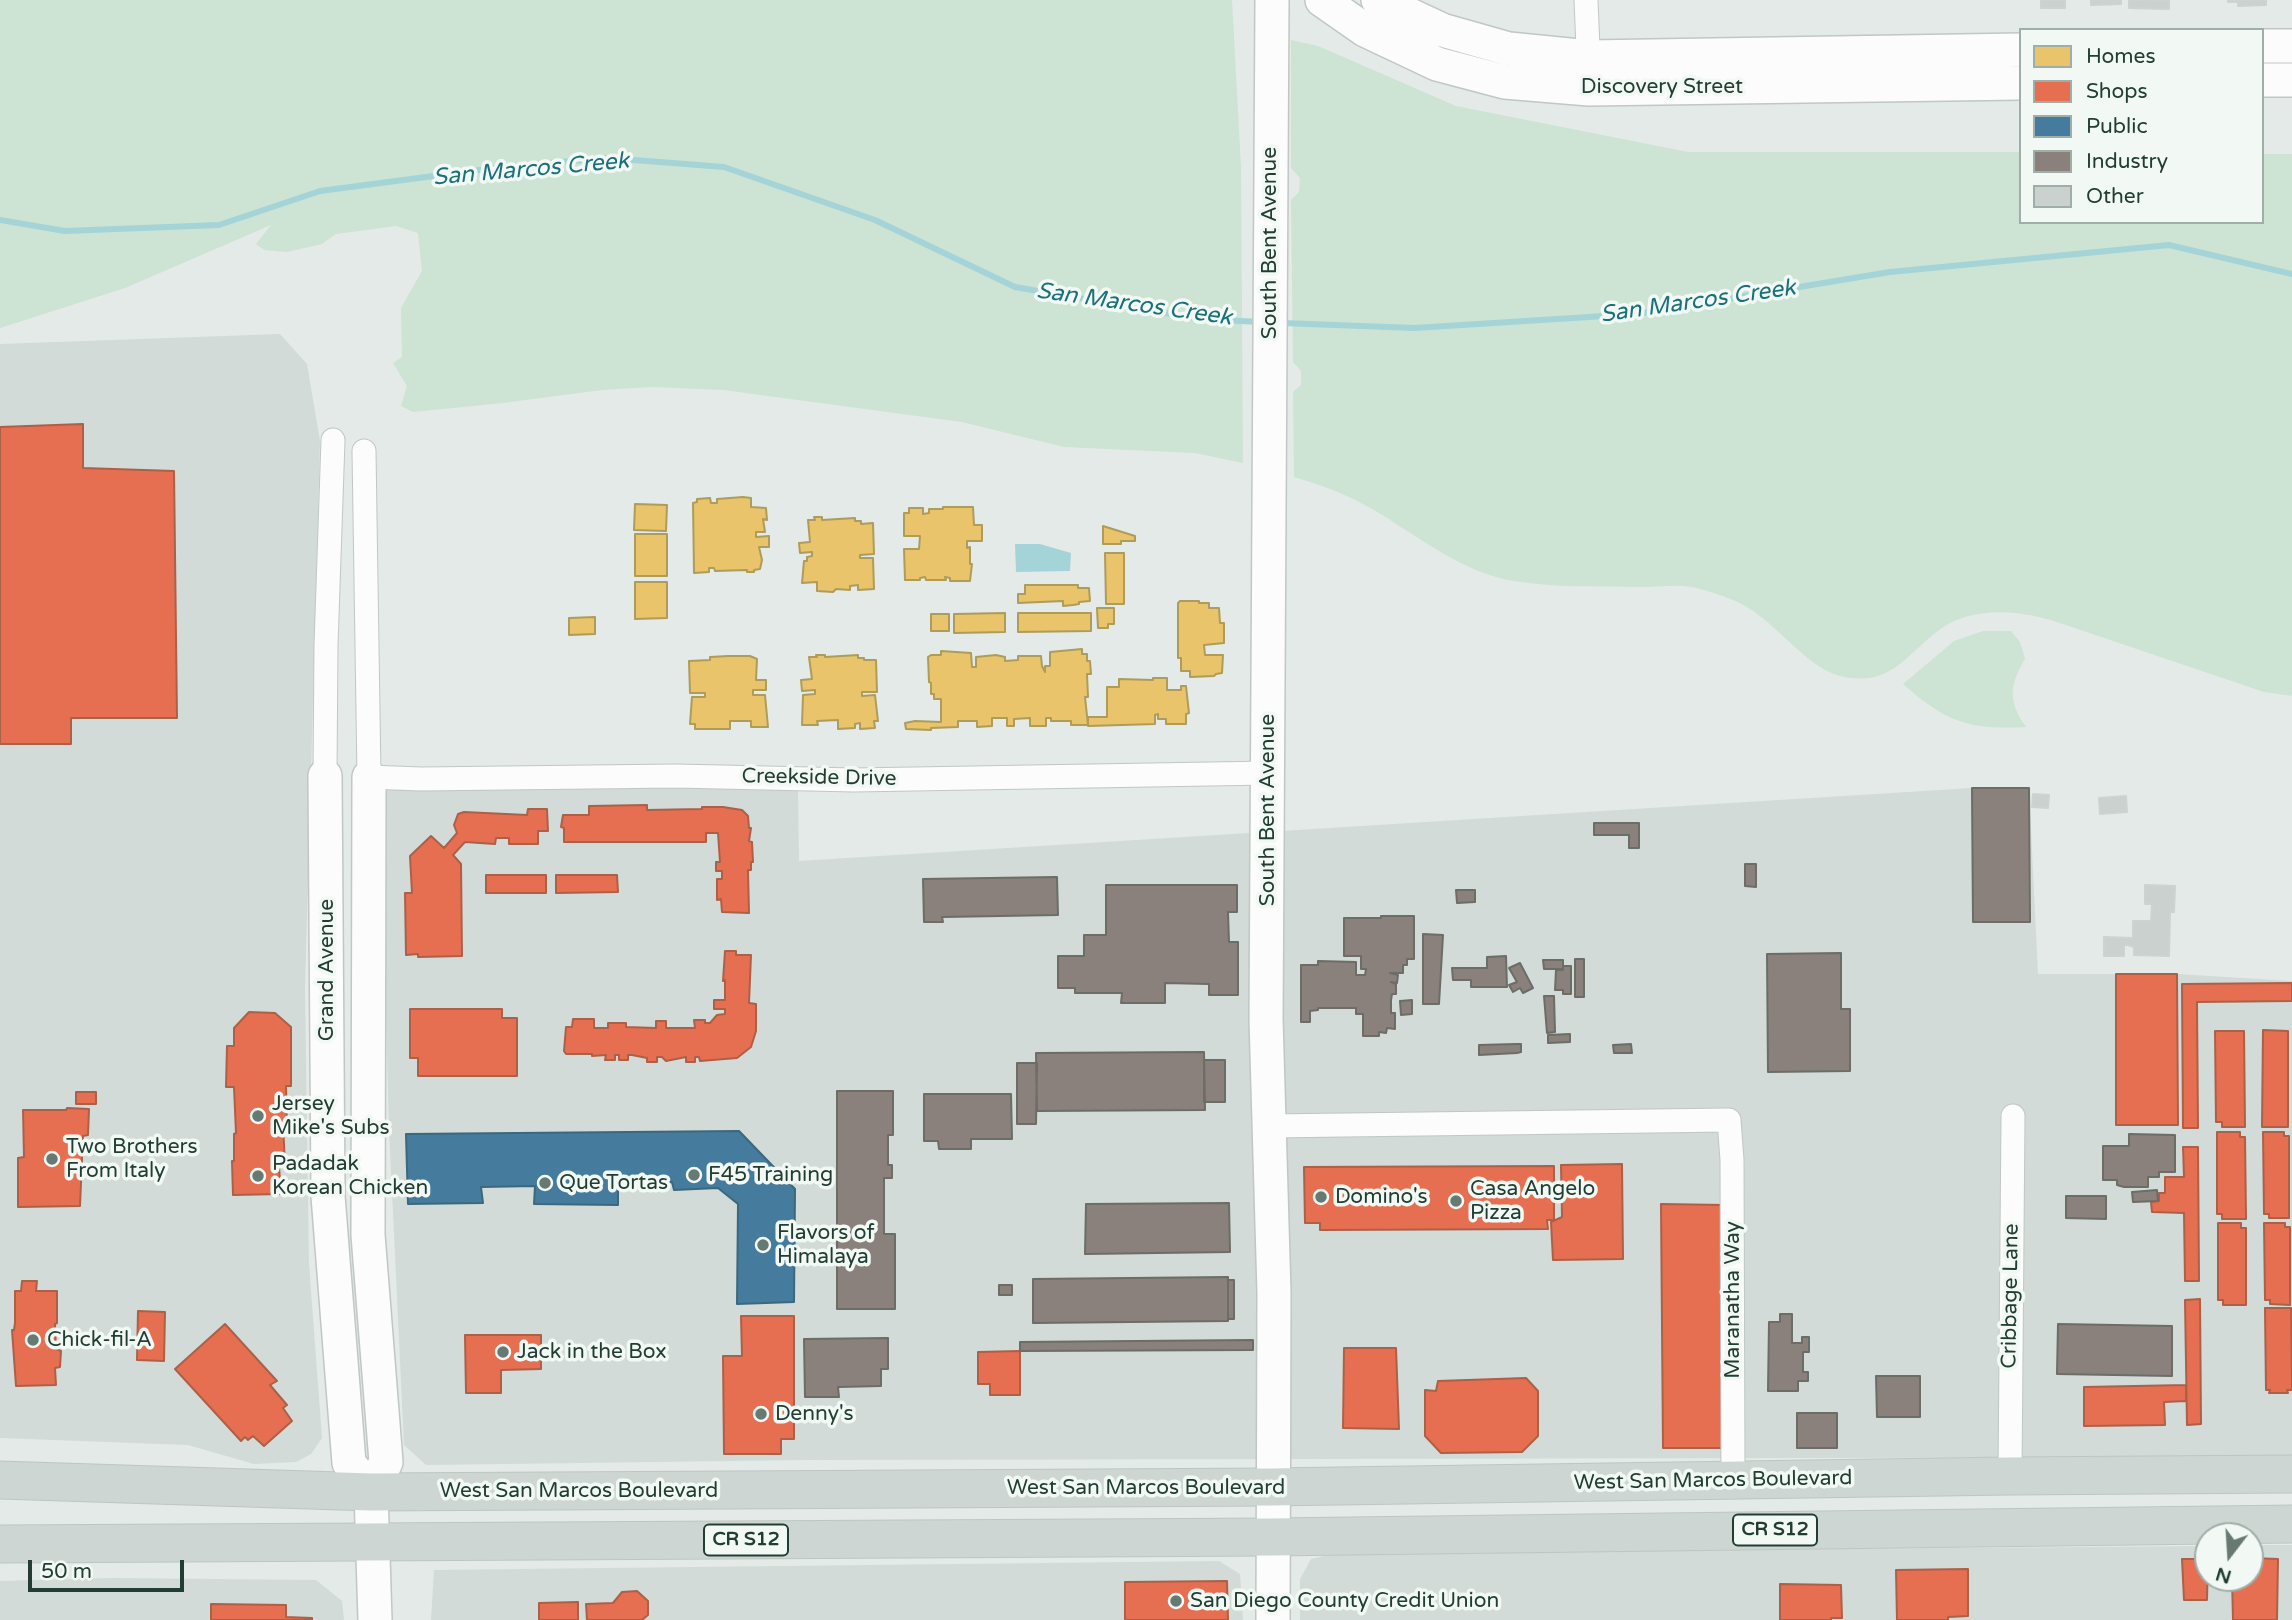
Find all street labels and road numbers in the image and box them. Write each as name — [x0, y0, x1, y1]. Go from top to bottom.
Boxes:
street label: Discovery Street — [1581, 74, 1743, 100]
street label: South Bent Avenue — [1257, 147, 1283, 339]
street label: South Bent Avenue — [1255, 714, 1281, 906]
street label: Creekside Drive — [741, 764, 897, 792]
street label: Grand Avenue — [314, 899, 340, 1041]
street label: Maranatha Way — [1720, 1221, 1746, 1379]
street label: Cribbage Lane — [1997, 1223, 2025, 1369]
street label: West San Marcos Boulevard — [1573, 1466, 1853, 1496]
street label: West San Marcos Boulevard — [1007, 1475, 1285, 1501]
street label: West San Marcos Boulevard — [440, 1478, 718, 1504]
road number: CR S12 — [1733, 1514, 1817, 1546]
road number: CR S12 — [704, 1524, 788, 1556]

